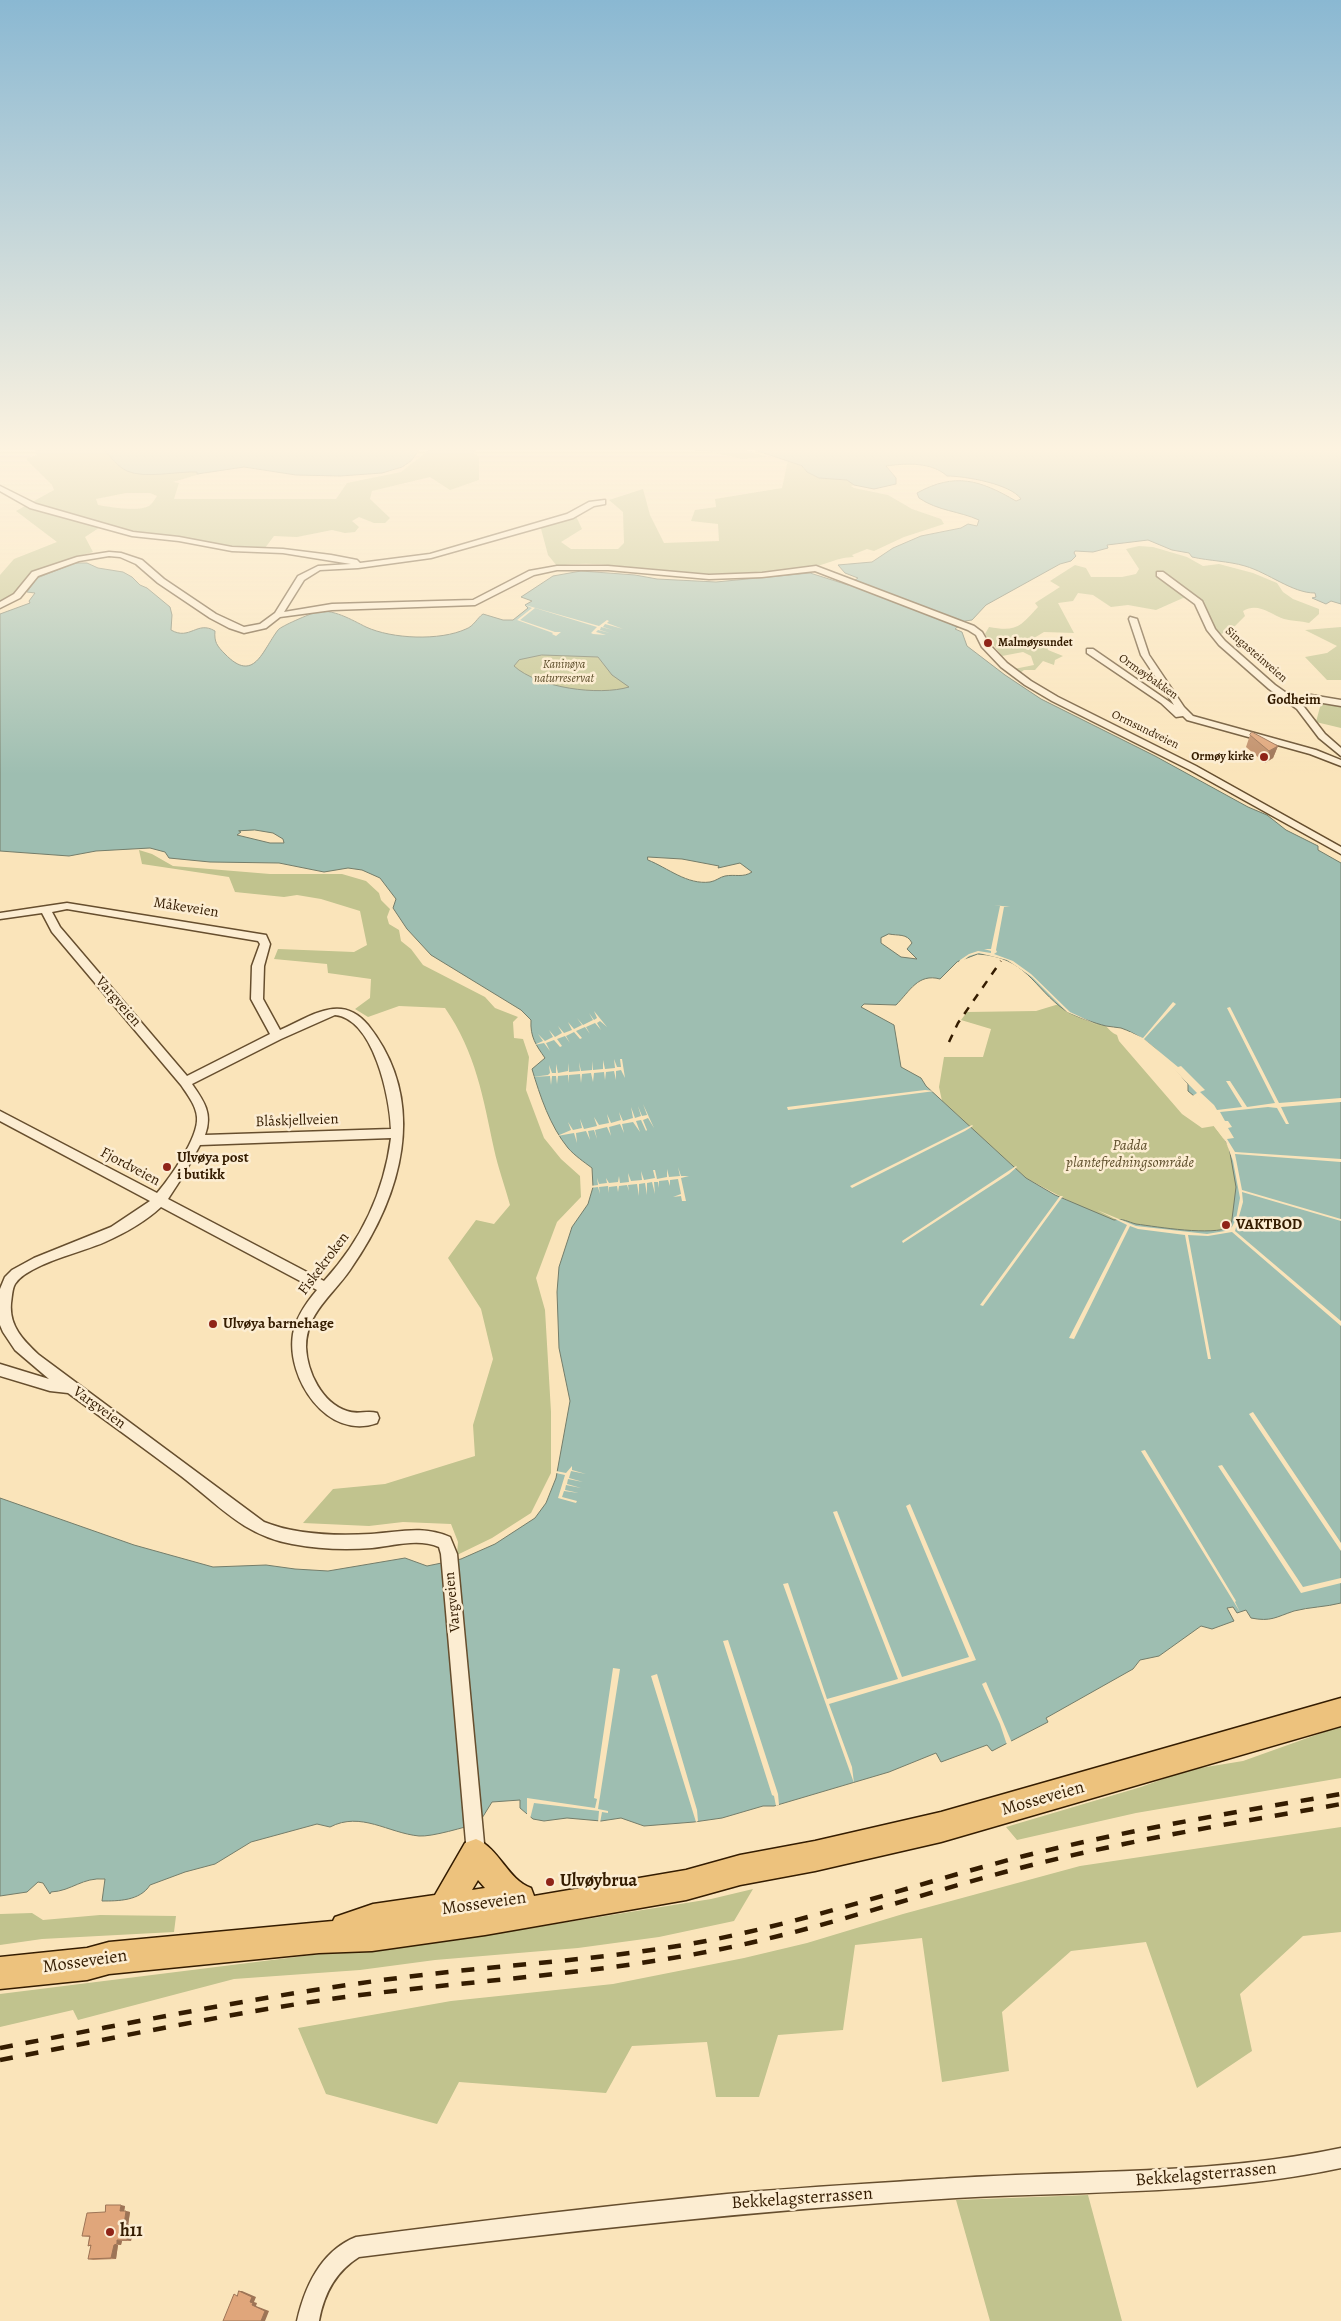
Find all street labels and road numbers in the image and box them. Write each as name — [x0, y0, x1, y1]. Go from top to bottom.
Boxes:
street label: Singasteinveien — [1222, 624, 1290, 686]
street label: Ormøybakken — [1115, 651, 1181, 703]
street label: Ormsundveien — [1109, 708, 1181, 752]
street label: Måkeveien — [152, 894, 220, 922]
street label: Vargveien — [91, 973, 145, 1031]
street label: Blåskjellveien — [255, 1111, 339, 1131]
street label: Fjordveien — [97, 1144, 163, 1190]
street label: Fiskekroken — [295, 1229, 353, 1299]
street label: Vargveien — [69, 1383, 129, 1433]
street label: Vargveien — [441, 1571, 465, 1633]
street label: Mosseveien — [999, 1777, 1087, 1821]
street label: Mosseveien — [440, 1887, 528, 1921]
street label: Mosseveien — [41, 1945, 129, 1979]
street label: Bekkelagsterrassen — [1134, 2158, 1278, 2192]
street label: Bekkelagsterrassen — [731, 2183, 873, 2215]

